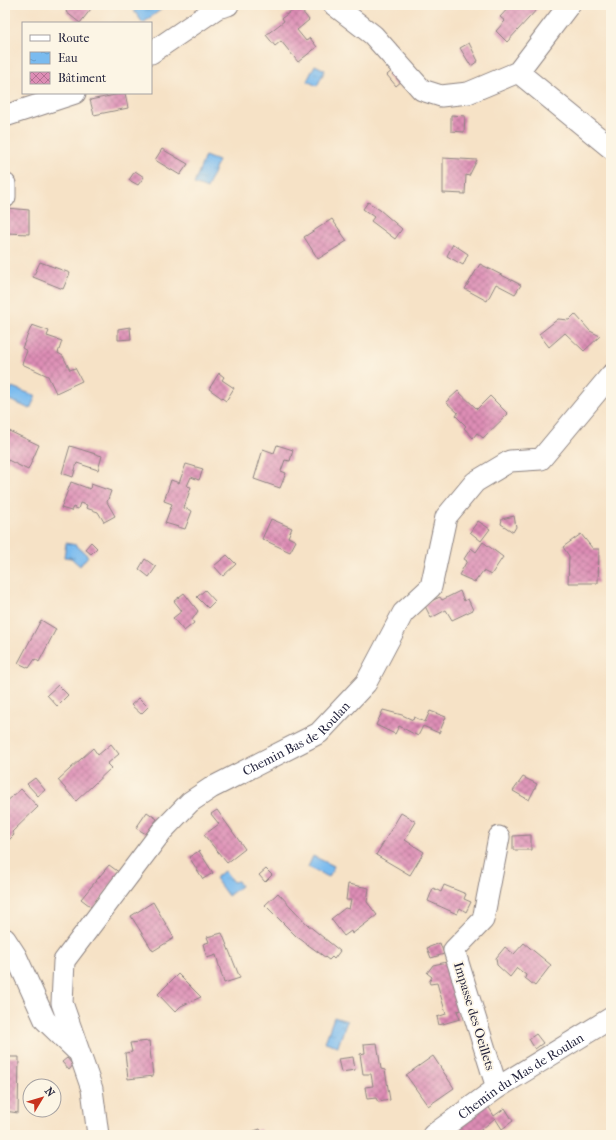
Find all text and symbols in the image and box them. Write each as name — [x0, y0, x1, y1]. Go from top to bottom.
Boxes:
legend — [22, 22, 152, 94]
text: Route — [58, 31, 90, 45]
text: Eau — [58, 51, 78, 65]
text: Bâtiment — [58, 71, 107, 85]
street label: Chemin Bas de Roulan — [240, 698, 353, 779]
street label: Impasse des Oeillets — [451, 960, 498, 1072]
street label: Chemin du Mas de Roulan — [455, 1029, 587, 1122]
north arrow — [22, 1078, 62, 1118]
text: N — [42, 1085, 58, 1100]

